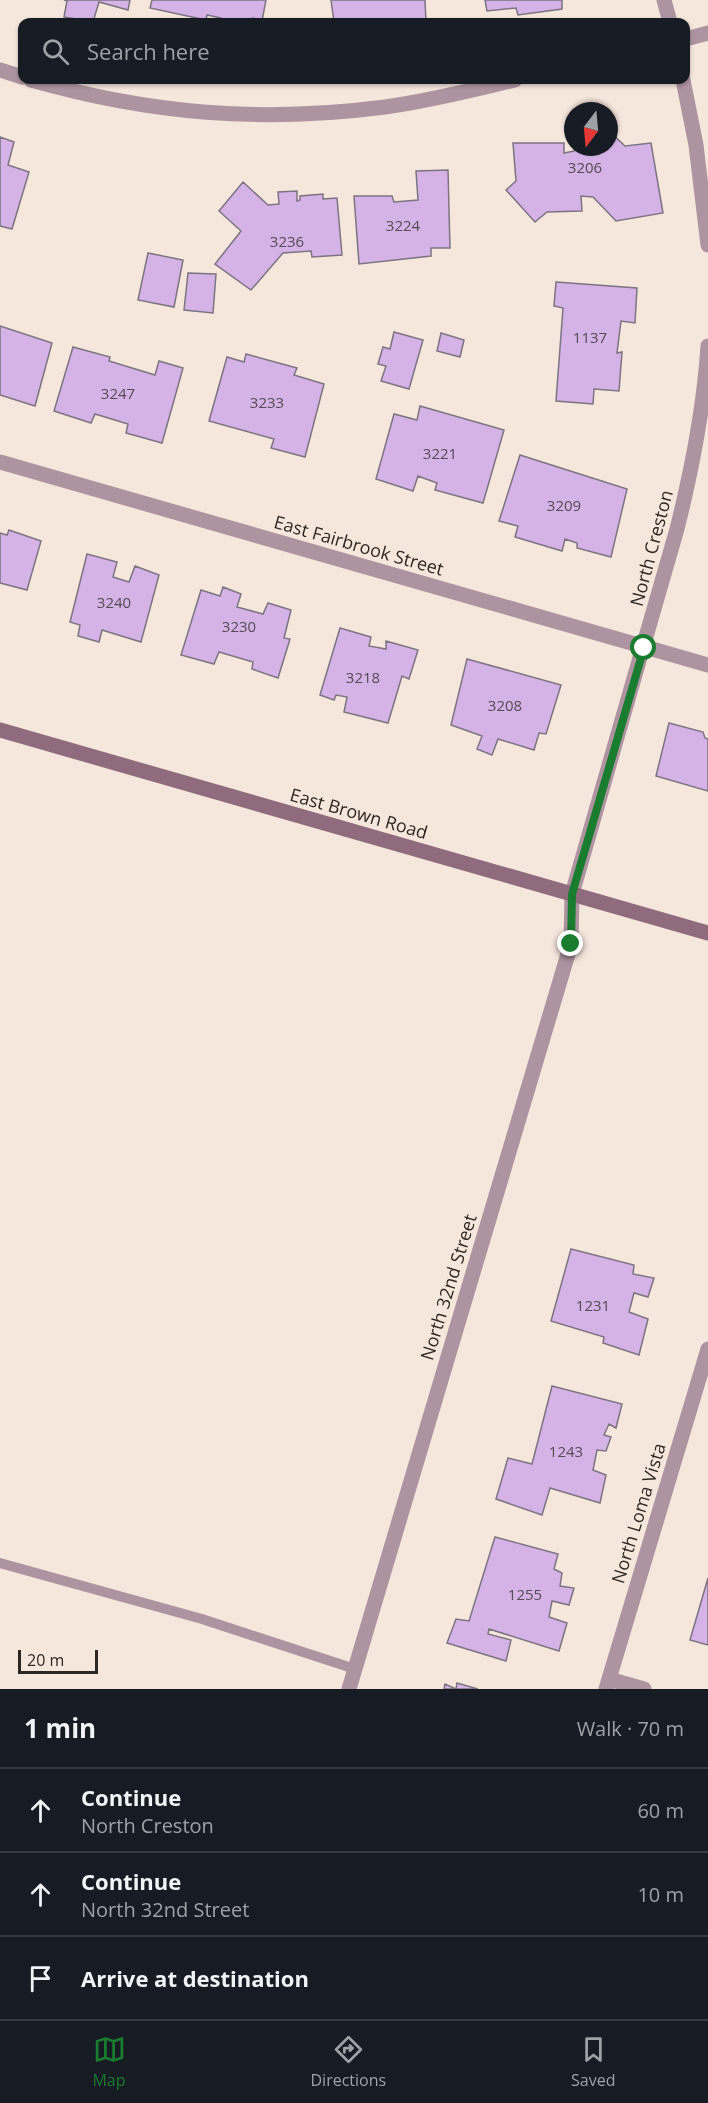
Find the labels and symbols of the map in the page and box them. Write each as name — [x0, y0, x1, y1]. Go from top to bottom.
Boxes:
north arrow — [564, 102, 618, 156]
house number: 3206 — [568, 157, 602, 177]
house number: 3224 — [386, 215, 421, 235]
house number: 3236 — [270, 231, 304, 251]
house number: 1137 — [573, 327, 607, 347]
house number: 3247 — [101, 383, 135, 403]
house number: 3233 — [250, 392, 284, 412]
house number: 3221 — [423, 443, 457, 463]
street label: North Creston — [624, 487, 678, 609]
house number: 3209 — [547, 495, 581, 515]
street label: East Fairbrook Street — [271, 509, 447, 581]
house number: 3240 — [97, 592, 131, 612]
house number: 3230 — [222, 616, 256, 636]
route start — [630, 634, 656, 660]
house number: 3218 — [346, 667, 380, 687]
house number: 3208 — [488, 695, 522, 715]
street label: East Brown Road — [287, 782, 431, 844]
route end — [557, 930, 583, 956]
street label: North 32nd Street — [414, 1211, 482, 1363]
house number: 1231 — [576, 1295, 610, 1315]
street label: North Loma Vista — [605, 1440, 671, 1586]
house number: 1243 — [549, 1441, 583, 1461]
house number: 1255 — [508, 1584, 542, 1604]
scale bar — [18, 1647, 98, 1674]

